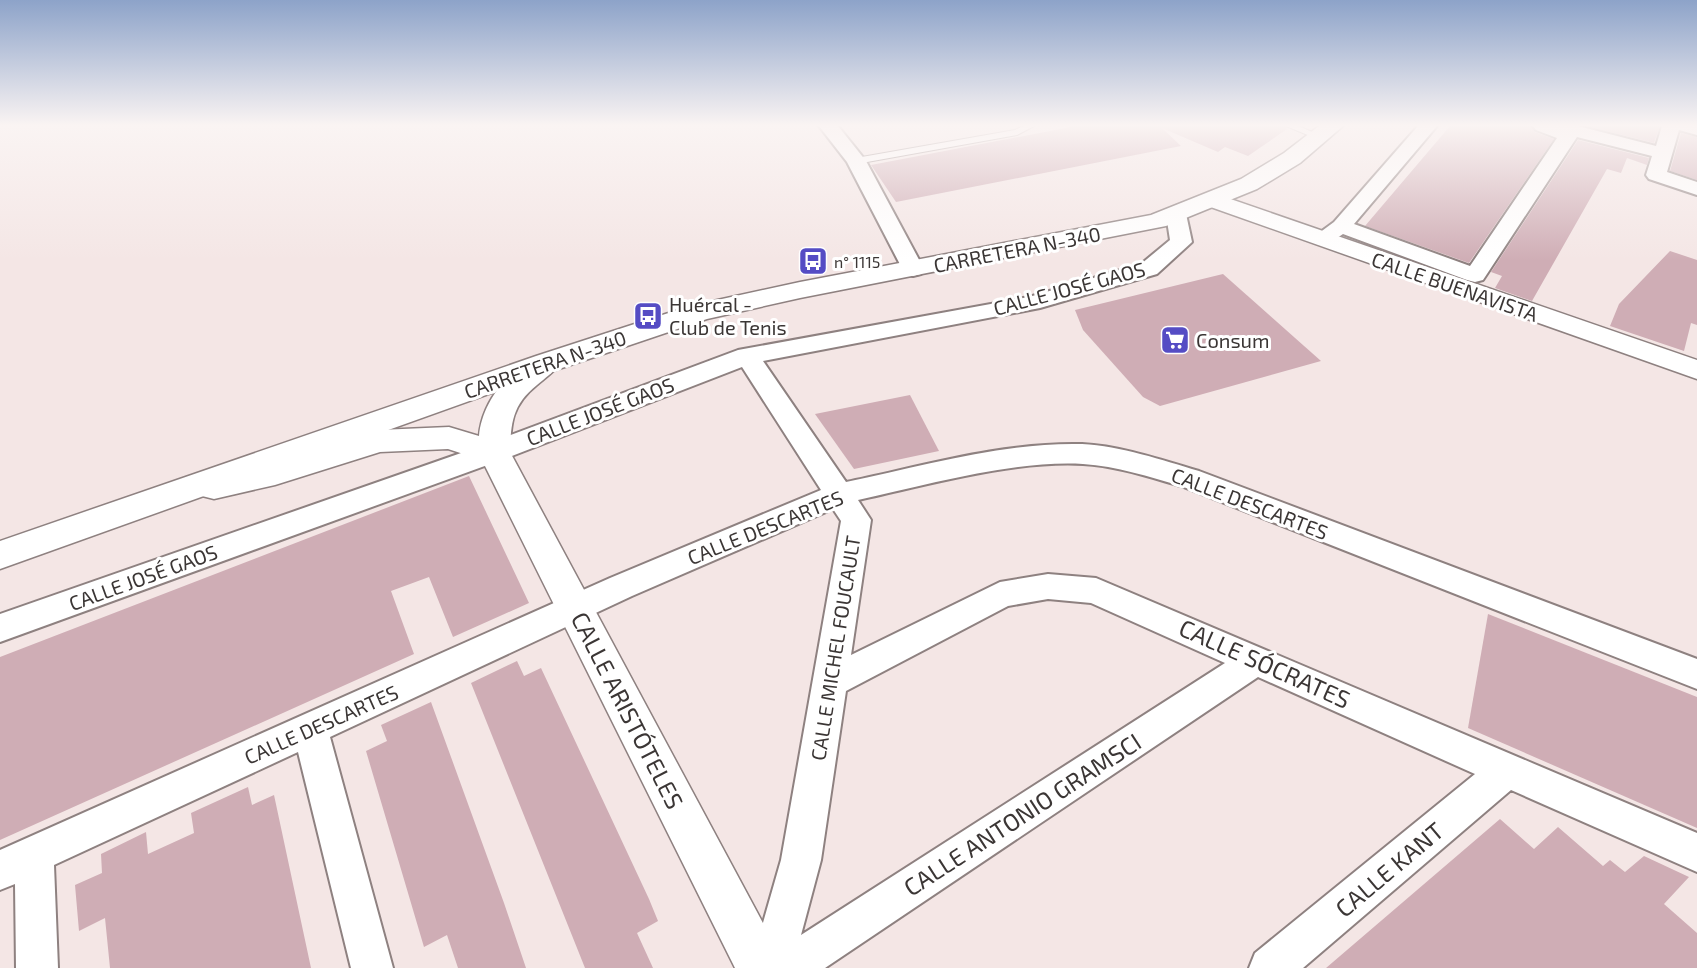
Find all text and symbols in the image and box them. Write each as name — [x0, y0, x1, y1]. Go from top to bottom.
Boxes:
street label: CARRETERA N-340 — [931, 221, 1103, 277]
bus stop icon: n° 1115 — [797, 245, 829, 277]
street label: CALLE BUENAVISTA — [1369, 246, 1542, 326]
place label: n° 1115 — [834, 252, 880, 271]
street label: CALLE JOSÉ GAOS — [990, 256, 1148, 320]
place label: Huércal - Club de Tenis — [669, 292, 787, 339]
bus stop icon: Huércal - Club de Tenis — [632, 300, 664, 332]
supermarket icon: Consum — [1159, 324, 1191, 356]
street label: CARRETERA N-340 — [461, 325, 629, 403]
place label: Consum — [1196, 328, 1269, 352]
street label: CALLE JOSÉ GAOS — [523, 372, 677, 450]
street label: CALLE DESCARTES — [1168, 462, 1332, 544]
street label: CALLE DESCARTES — [684, 485, 846, 569]
street label: CALLE MICHEL FOUCAULT — [805, 533, 865, 762]
street label: CALLE JOSÉ GAOS — [66, 539, 220, 615]
street label: CALLE ARISTÓTELES — [566, 607, 690, 813]
street label: CALLE SÓCRATES — [1175, 612, 1355, 714]
street label: CALLE DESCARTES — [240, 679, 402, 769]
street label: CALLE ANTONIO GRAMSCI — [898, 726, 1146, 902]
street label: CALLE KANT — [1329, 815, 1449, 923]

